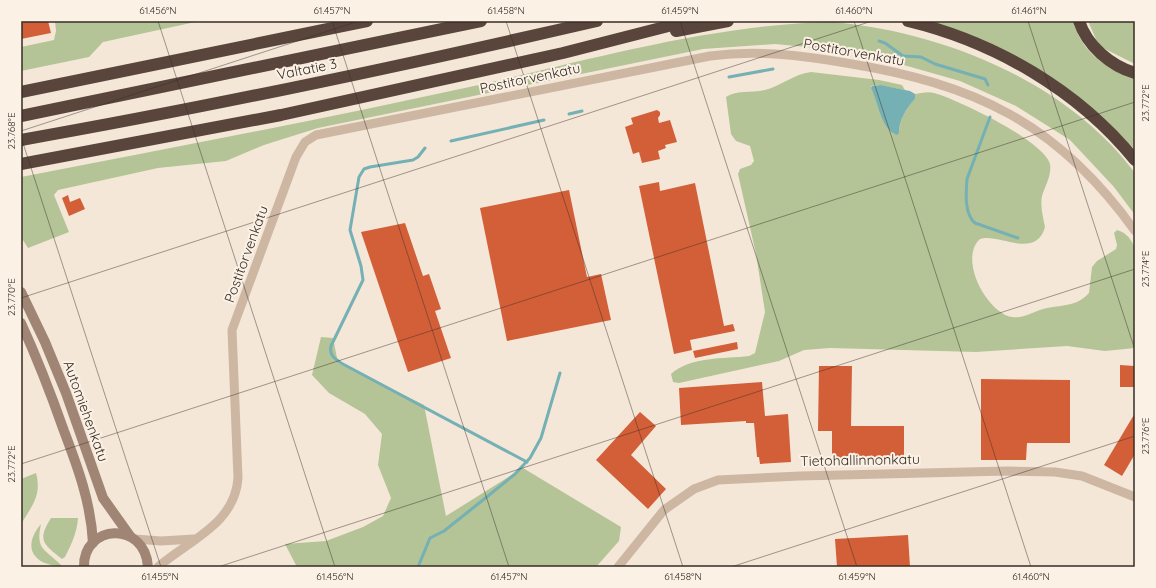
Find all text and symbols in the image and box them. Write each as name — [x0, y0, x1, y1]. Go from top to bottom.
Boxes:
text: 61.456°N — [139, 4, 177, 17]
text: 61.457°N — [313, 4, 351, 17]
text: 61.458°N — [487, 4, 525, 17]
text: 61.459°N — [661, 4, 699, 17]
text: 61.460°N — [835, 4, 873, 17]
text: 61.461°N — [1011, 4, 1047, 17]
street label: Postitorvenkatu — [802, 34, 906, 70]
street label: Valtatie 3 — [275, 54, 339, 84]
street label: Postitorvenkatu — [478, 59, 582, 97]
text: 23.772°E — [1139, 84, 1152, 122]
text: 23.768°E — [5, 112, 18, 150]
street label: Postitorvenkatu — [220, 203, 272, 305]
text: 23.774°E — [1139, 250, 1152, 287]
text: 23.770°E — [5, 278, 18, 316]
street label: Automiehenkatu — [59, 358, 113, 464]
text: 23.776°E — [1139, 417, 1152, 454]
text: 23.772°E — [5, 445, 18, 483]
street label: Tietohallinnonkatu — [800, 450, 920, 470]
text: 61.455°N — [141, 570, 179, 583]
text: 61.456°N — [316, 570, 354, 583]
text: 61.457°N — [490, 570, 528, 583]
text: 61.458°N — [664, 570, 702, 583]
text: 61.459°N — [838, 570, 876, 583]
text: 61.460°N — [1012, 570, 1050, 583]

